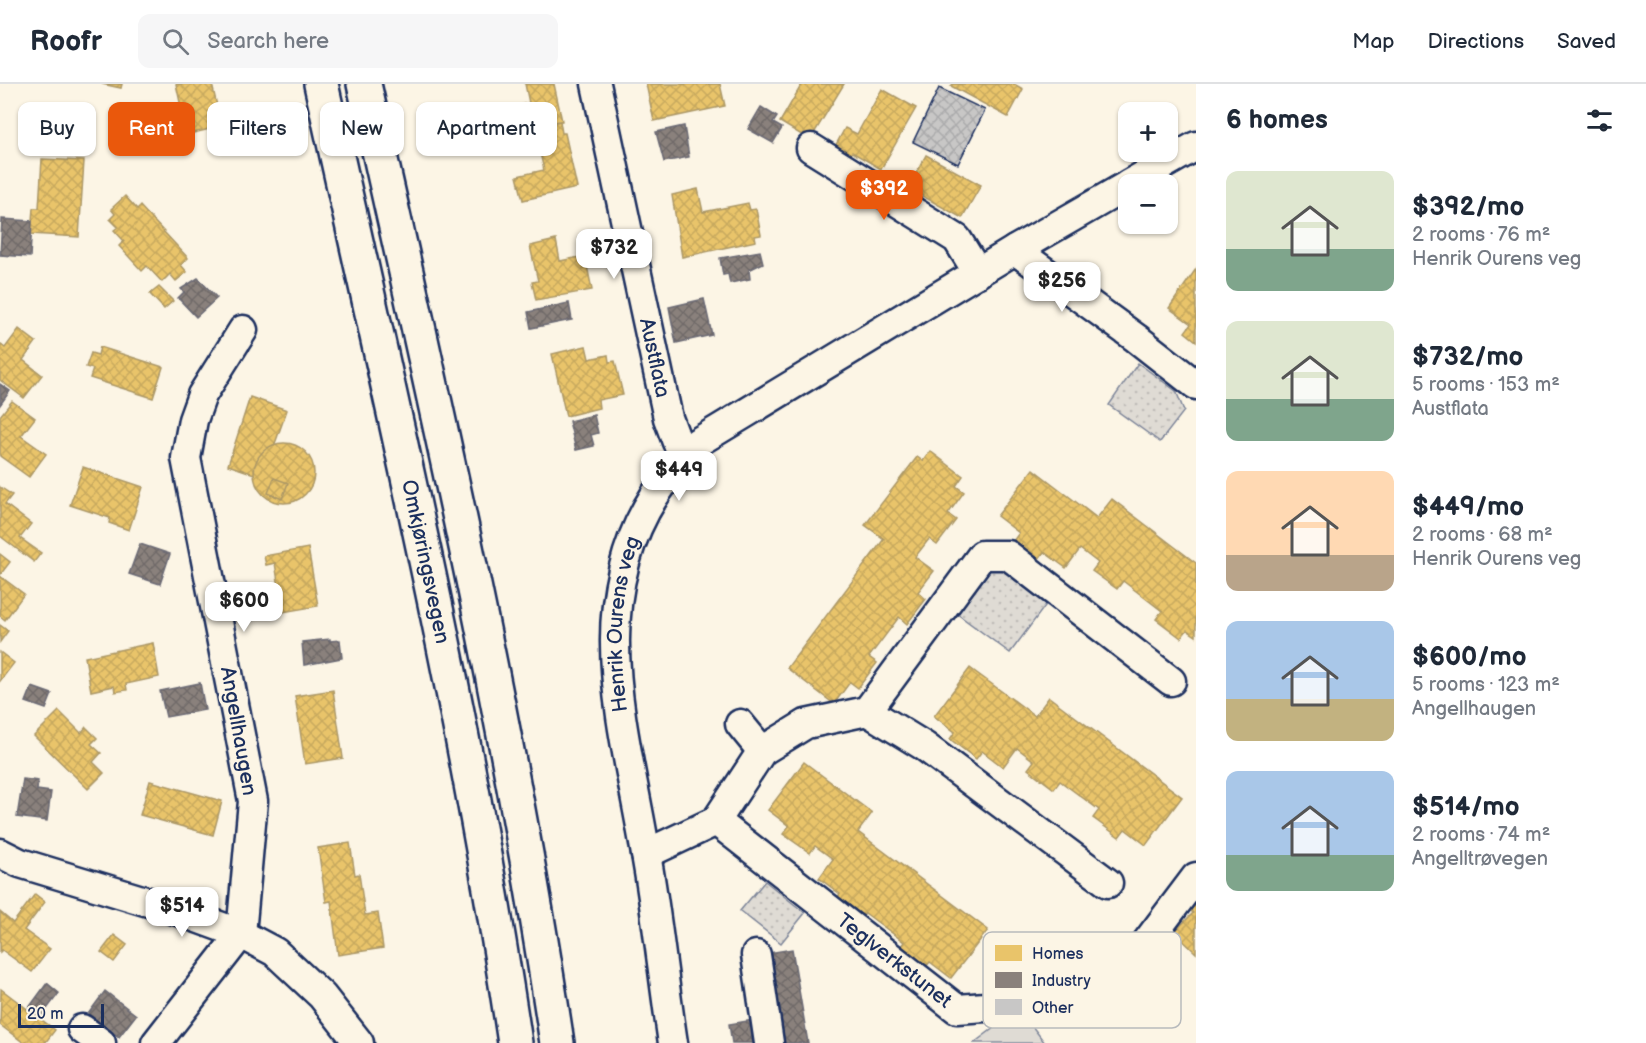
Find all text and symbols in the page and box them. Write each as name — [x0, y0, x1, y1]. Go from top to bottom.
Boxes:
search box — [138, 14, 558, 68]
text: Roofr — [30, 25, 102, 58]
icon: search — [159, 25, 192, 58]
text: Search here — [207, 28, 329, 55]
text: Map — [1352, 29, 1395, 54]
text: Directions — [1428, 29, 1524, 54]
text: Saved — [1557, 29, 1616, 54]
chip: Buy — [18, 102, 96, 156]
chip: Rent — [108, 102, 195, 156]
chip: Filters — [207, 102, 308, 156]
chip: New — [320, 102, 404, 156]
chip: Apartment — [416, 102, 557, 156]
map controls — [1118, 102, 1178, 234]
button: + — [1118, 102, 1178, 162]
icon: filters — [1583, 104, 1616, 137]
text: 6 homes — [1226, 105, 1328, 136]
pin: $392 — [848, 170, 920, 221]
button: − — [1118, 174, 1178, 234]
text: $392 — [860, 177, 908, 201]
text: $392/mo — [1412, 192, 1524, 223]
icon: home — [1274, 195, 1346, 267]
text: 2 rooms · 76 m² — [1412, 223, 1550, 247]
pin: $732 — [578, 229, 650, 280]
text: $732 — [590, 236, 638, 260]
text: Henrik Ourens veg — [1412, 247, 1581, 271]
pin: $256 — [1026, 262, 1098, 313]
text: $256 — [1038, 269, 1086, 293]
street label: Austflata — [634, 316, 675, 400]
text: $732/mo — [1412, 342, 1523, 373]
icon: home — [1274, 345, 1346, 417]
text: 5 rooms · 153 m² — [1412, 373, 1560, 397]
text: Austflata — [1412, 397, 1489, 421]
pin: $449 — [643, 451, 715, 502]
text: $449 — [655, 458, 703, 482]
street label: Omkjøringsvegen — [396, 478, 455, 646]
text: $449/mo — [1412, 492, 1524, 523]
icon: home — [1274, 495, 1346, 567]
text: 2 rooms · 68 m² — [1412, 523, 1553, 547]
street label: Henrik Ourens veg — [603, 533, 646, 714]
text: Henrik Ourens veg — [1412, 547, 1581, 571]
pin: $600 — [208, 582, 280, 633]
text: $600 — [219, 589, 269, 613]
text: $600/mo — [1412, 642, 1526, 673]
icon: home — [1274, 645, 1346, 717]
street label: Angellhaugen — [215, 665, 262, 797]
text: 5 rooms · 123 m² — [1412, 673, 1560, 697]
text: Angellhaugen — [1412, 697, 1536, 721]
text: $514/mo — [1412, 792, 1520, 823]
icon: home — [1274, 795, 1346, 867]
text: 2 rooms · 74 m² — [1412, 823, 1550, 847]
text: Angelltrøvegen — [1412, 847, 1548, 871]
pin: $514 — [146, 887, 218, 938]
text: $514 — [160, 894, 204, 918]
street label: Teglverkstunet — [832, 908, 957, 1014]
legend — [983, 932, 1181, 1028]
text: Homes — [1032, 945, 1084, 964]
text: Industry — [1032, 972, 1091, 991]
text: Other — [1032, 999, 1073, 1018]
scale bar — [18, 1001, 104, 1028]
text: 20 m — [27, 1005, 63, 1024]

